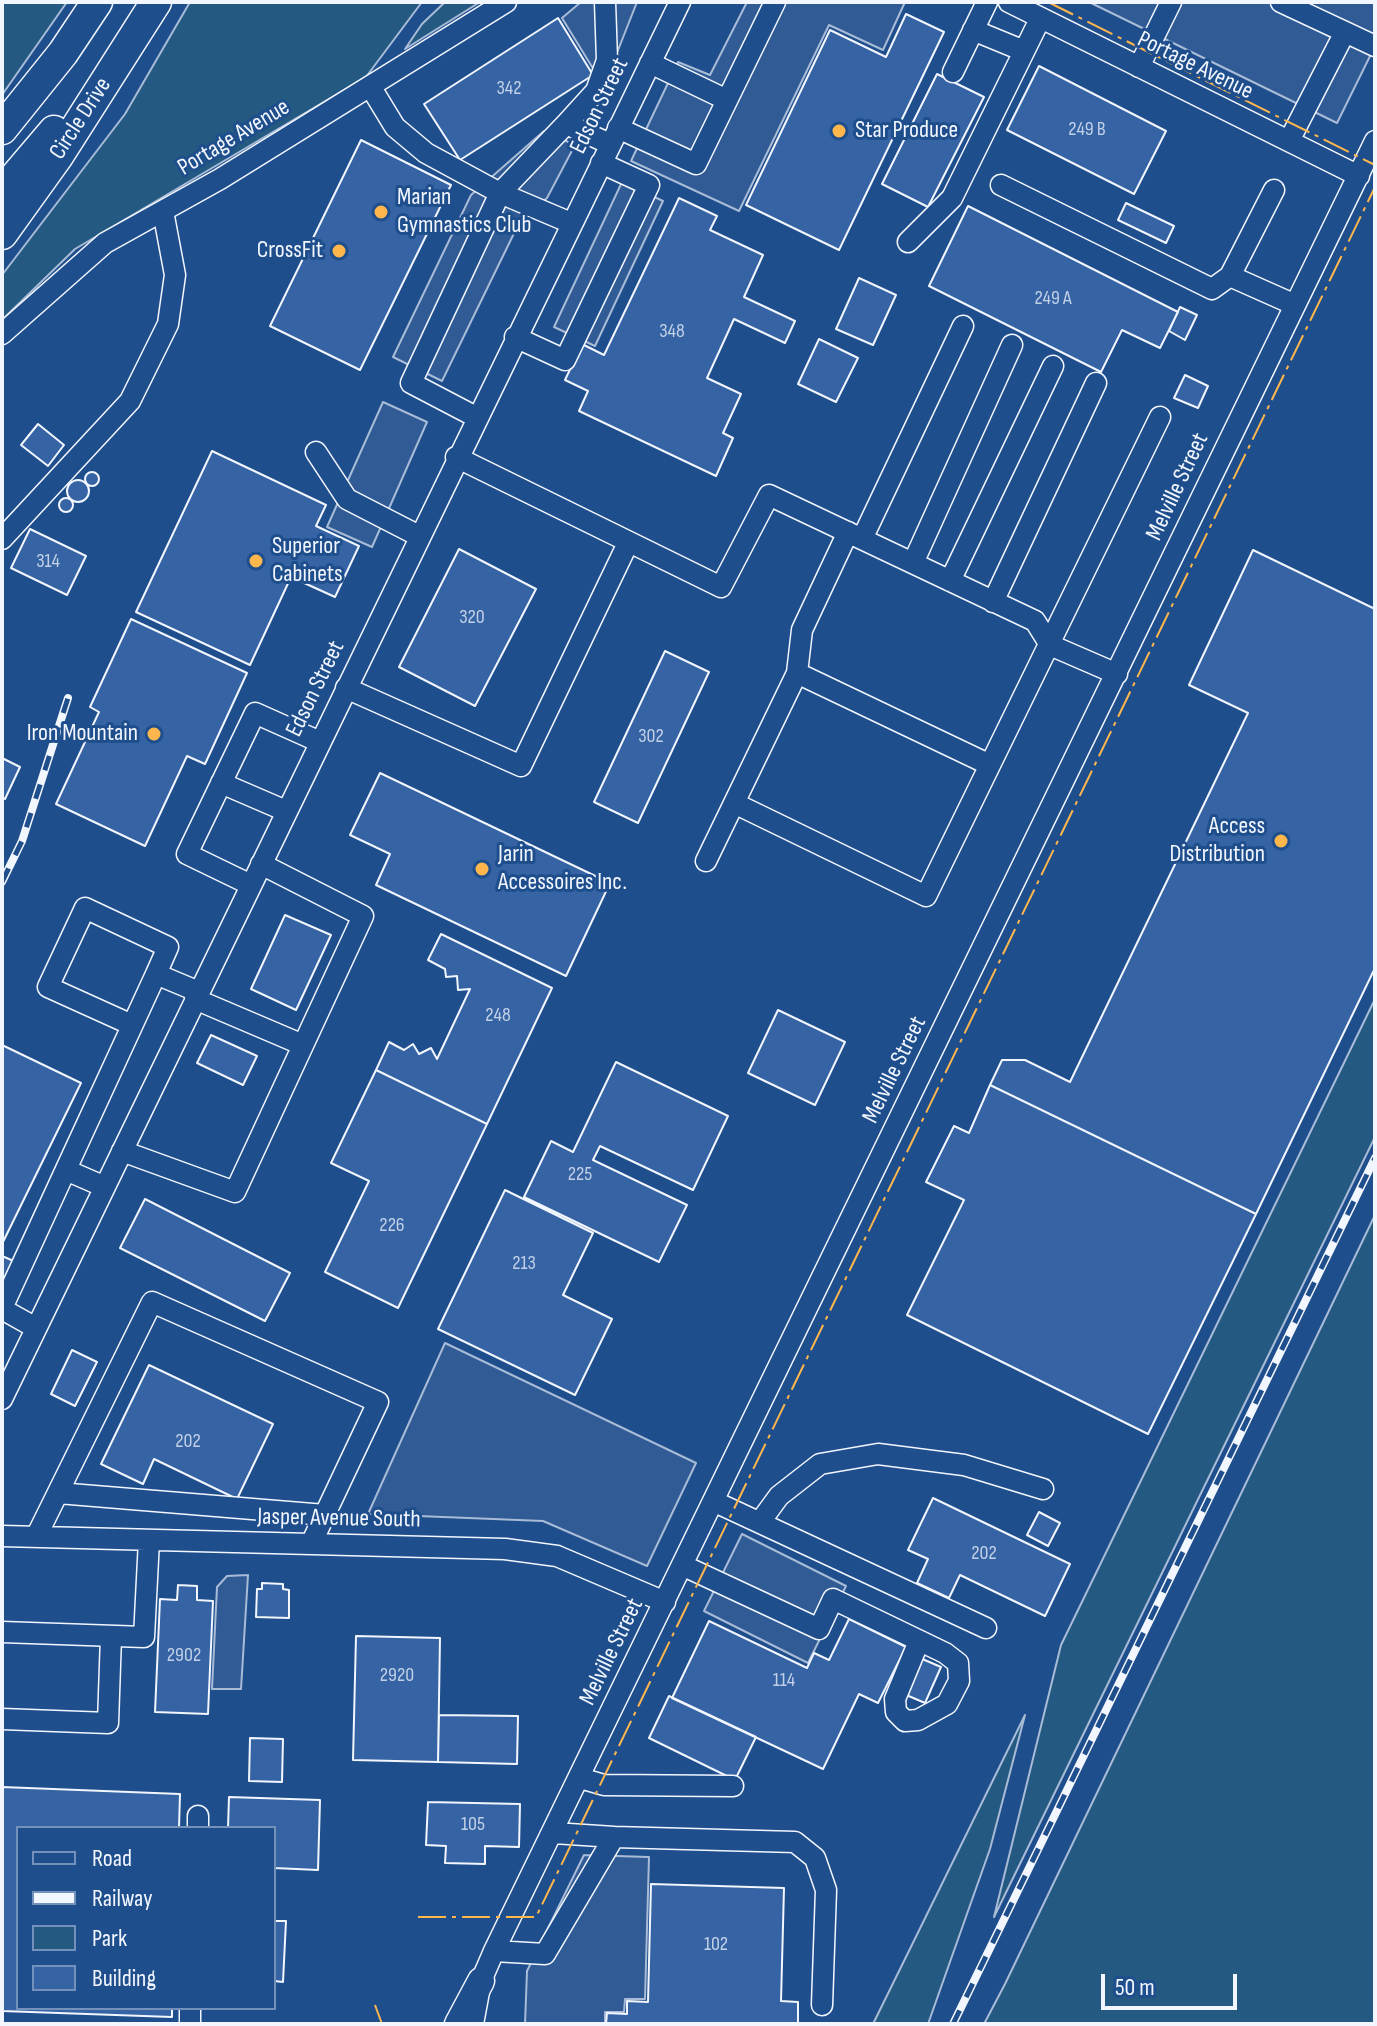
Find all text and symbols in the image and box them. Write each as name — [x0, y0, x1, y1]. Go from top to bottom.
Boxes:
street label: Portage Avenue — [1132, 26, 1258, 106]
street label: Edson Street — [564, 53, 636, 159]
street label: Circle Drive — [44, 73, 118, 165]
house number: 342 — [496, 77, 522, 101]
street label: Portage Avenue — [173, 93, 295, 183]
place label: Star Produce — [855, 117, 958, 145]
house number: 249 B — [1068, 118, 1106, 142]
marker: Star Produce — [830, 122, 848, 140]
place label: Marian Gymnastics Club — [397, 184, 531, 240]
marker: Marian Gymnastics Club — [372, 203, 390, 221]
place label: CrossFit — [257, 237, 323, 265]
marker: CrossFit — [330, 242, 348, 260]
house number: 249 A — [1034, 287, 1072, 311]
house number: 348 — [659, 320, 685, 344]
street label: Melville Street — [1141, 429, 1215, 545]
place label: Superior Cabinets — [272, 533, 343, 589]
house number: 314 — [36, 550, 60, 574]
marker: Superior Cabinets — [247, 552, 265, 570]
house number: 320 — [459, 606, 485, 630]
street label: Edson Street — [280, 636, 352, 742]
place label: Iron Mountain — [27, 720, 138, 748]
marker: Iron Mountain — [145, 725, 163, 743]
house number: 302 — [638, 725, 664, 749]
place label: Access Distribution — [1169, 813, 1265, 869]
marker: Access Distribution — [1272, 832, 1290, 850]
place label: Jarin Accessoires Inc. — [498, 841, 627, 897]
marker: Jarin Accessoires Inc. — [473, 860, 491, 878]
house number: 248 — [485, 1004, 511, 1028]
street label: Melville Street — [857, 1012, 933, 1128]
house number: 225 — [568, 1163, 592, 1187]
house number: 226 — [379, 1214, 405, 1238]
house number: 213 — [512, 1252, 536, 1276]
house number: 202 — [175, 1430, 201, 1454]
street label: Jasper Avenue South — [257, 1503, 421, 1535]
house number: 202 — [971, 1542, 997, 1566]
street label: Melville Street — [574, 1594, 650, 1710]
house number: 2902 — [167, 1644, 201, 1668]
house number: 2920 — [380, 1664, 414, 1688]
house number: 114 — [773, 1669, 795, 1693]
house number: 105 — [461, 1813, 485, 1837]
legend — [16, 1826, 276, 2010]
text: Road — [92, 1844, 132, 1873]
text: Railway — [92, 1884, 152, 1913]
text: Park — [92, 1924, 127, 1953]
house number: 102 — [704, 1933, 728, 1957]
scale bar — [1105, 1958, 1241, 2008]
text: Building — [92, 1964, 156, 1993]
text: 50 m — [1115, 1973, 1155, 2002]

